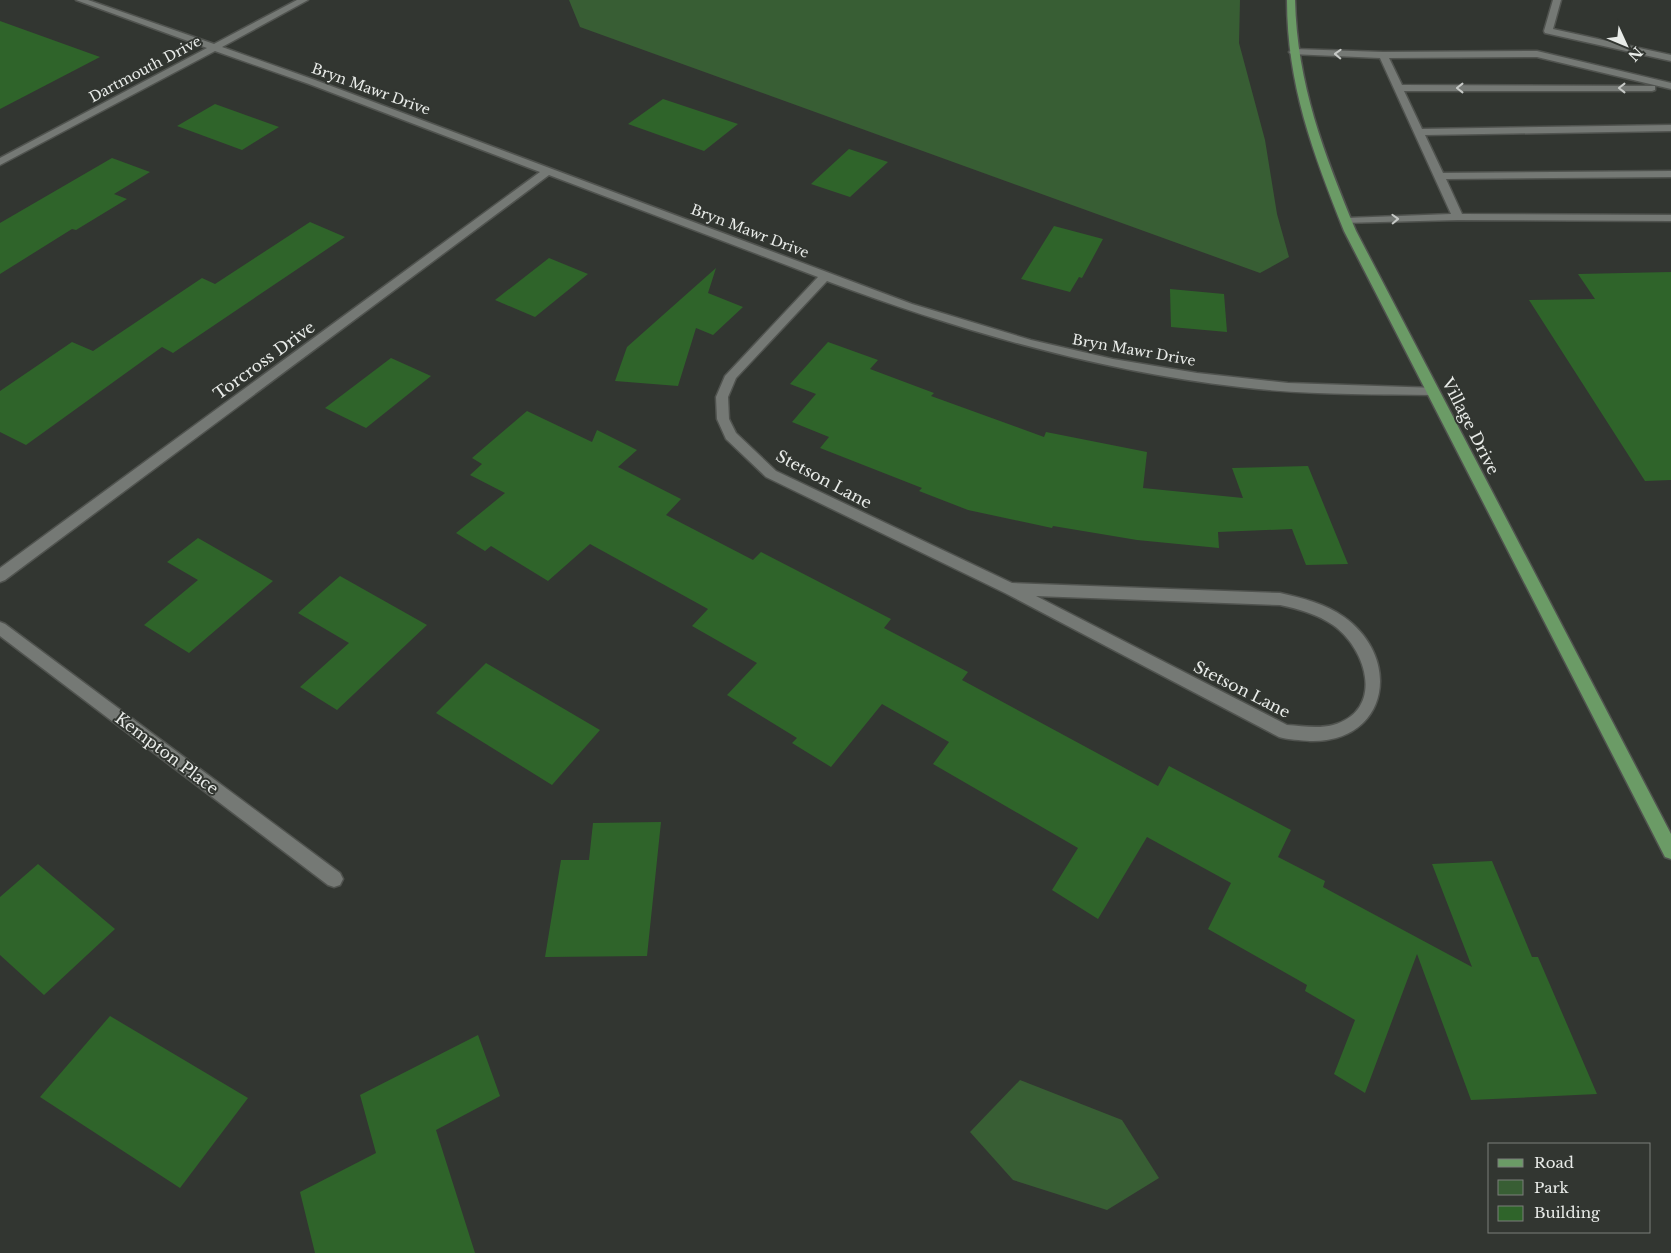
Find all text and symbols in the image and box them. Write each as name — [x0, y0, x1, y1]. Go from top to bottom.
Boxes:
north arrow — [1601, 20, 1651, 70]
street label: Dartmouth Drive — [86, 32, 204, 106]
text: N — [1624, 43, 1646, 65]
one-way arrow — [1334, 48, 1342, 59]
street label: Bryn Mawr Drive — [309, 59, 433, 119]
one-way arrow — [1456, 83, 1464, 93]
one-way arrow — [1618, 83, 1626, 93]
street label: Bryn Mawr Drive — [688, 200, 812, 262]
one-way arrow — [1391, 214, 1399, 225]
street label: Torcross Drive — [209, 317, 319, 403]
street label: Bryn Mawr Drive — [1071, 330, 1197, 370]
street label: Village Drive — [1438, 373, 1504, 478]
street label: Stetson Lane — [773, 445, 875, 513]
street label: Stetson Lane — [1190, 656, 1294, 722]
street label: Kempton Place — [111, 708, 223, 798]
legend — [1488, 1143, 1651, 1233]
text: Road — [1534, 1153, 1574, 1172]
text: Park — [1534, 1178, 1570, 1197]
text: Building — [1534, 1203, 1601, 1222]

